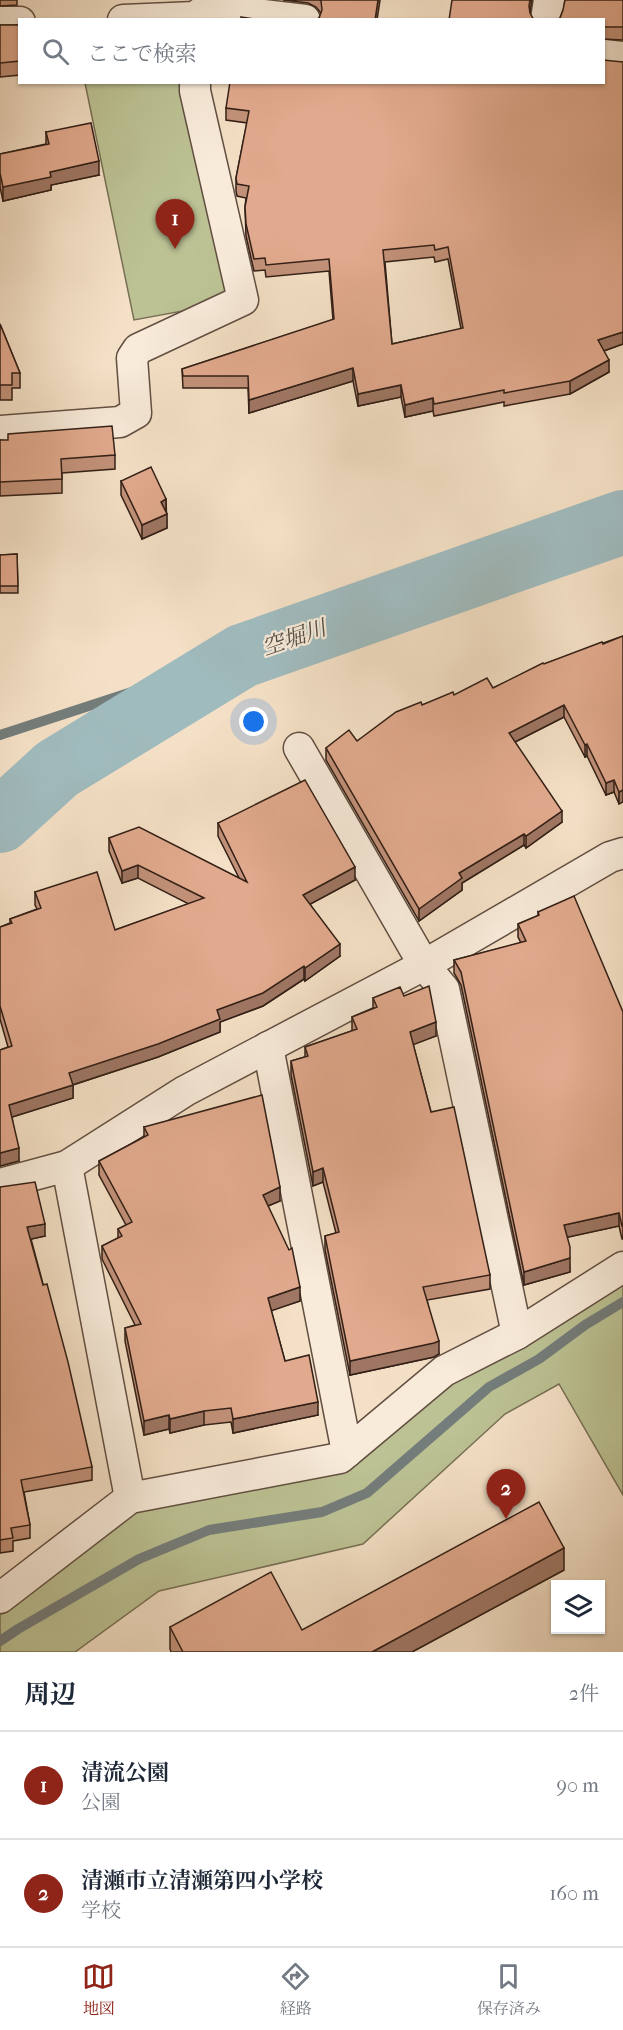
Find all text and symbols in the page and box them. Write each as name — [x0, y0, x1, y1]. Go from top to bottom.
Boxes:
search box — [18, 18, 605, 84]
icon: search — [39, 35, 72, 68]
text: ここで検索 — [87, 41, 197, 67]
pin: 1 — [156, 200, 195, 249]
water label: 空堀川 — [259, 614, 331, 661]
your location — [239, 707, 268, 736]
pin: 2 — [486, 1470, 526, 1519]
map controls — [551, 1580, 605, 1634]
button: layers — [551, 1580, 605, 1634]
text: 周辺 — [24, 1679, 76, 1710]
text: 2件 — [569, 1682, 599, 1705]
text: 清流公園 — [81, 1760, 169, 1786]
text: 1 — [40, 1774, 47, 1797]
text: 90 m — [557, 1774, 599, 1797]
text: 公園 — [81, 1791, 121, 1814]
text: 清瀬市立清瀬第四小学校 — [81, 1868, 323, 1894]
text: 2 — [38, 1882, 49, 1905]
text: 160 m — [549, 1882, 599, 1905]
text: 学校 — [81, 1899, 121, 1922]
tab: 地図 — [82, 1960, 115, 2019]
tab: 経路 — [279, 1960, 312, 2019]
tab: 保存済み — [477, 1960, 541, 2019]

